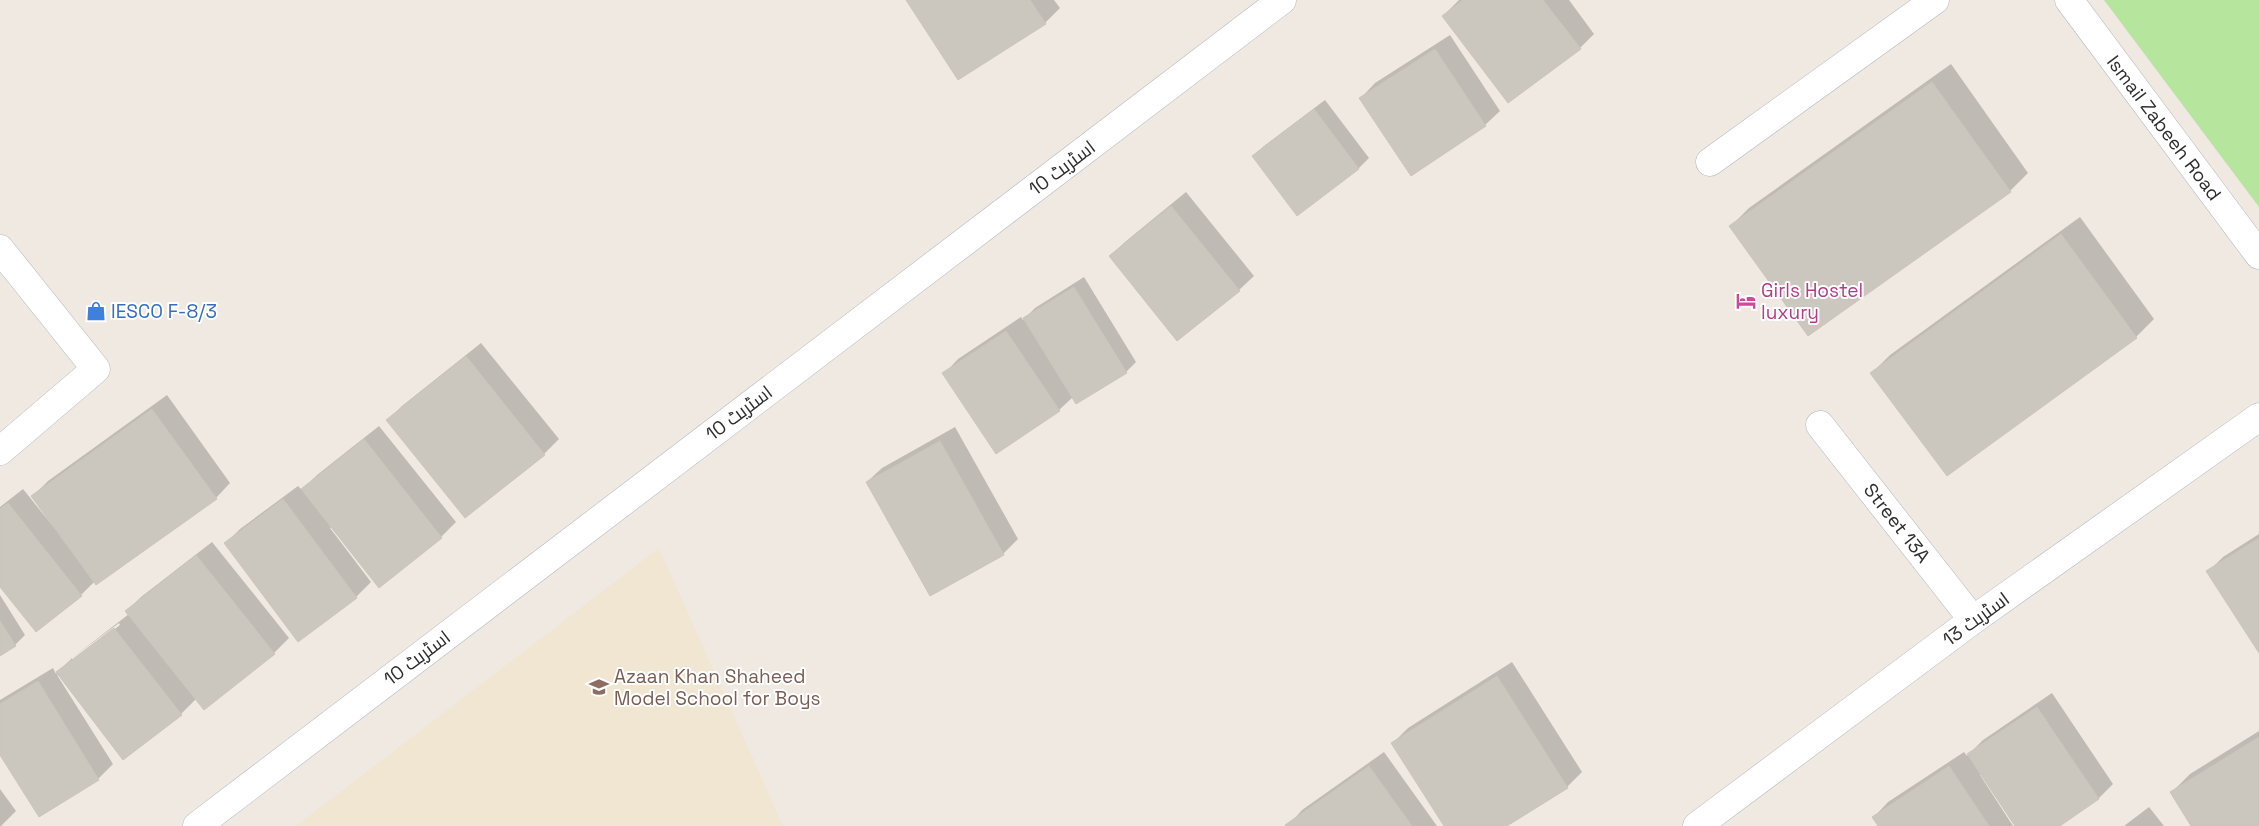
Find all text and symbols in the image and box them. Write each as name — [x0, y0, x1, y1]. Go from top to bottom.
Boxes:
street label: Ismail Zabeeh Road — [2101, 50, 2227, 206]
street label: اسٹریٹ 10 — [1023, 135, 1101, 201]
place label: Girls Hostel luxury — [1761, 278, 1863, 325]
hotel icon: Girls Hostel luxury — [1735, 290, 1757, 312]
place label: IESCO F-8/3 — [111, 299, 217, 324]
shop icon: IESCO F-8/3 — [85, 300, 107, 322]
street label: اسٹریٹ 10 — [700, 380, 778, 446]
street label: Street 13A — [1858, 478, 1936, 568]
street label: اسٹریٹ 13 — [1937, 586, 2015, 652]
street label: اسٹریٹ 10 — [378, 625, 456, 691]
place label: Azaan Khan Shaheed Model School for Boys — [614, 664, 821, 711]
school or university icon: Azaan Khan Shaheed Model School for Boys — [588, 676, 610, 698]

